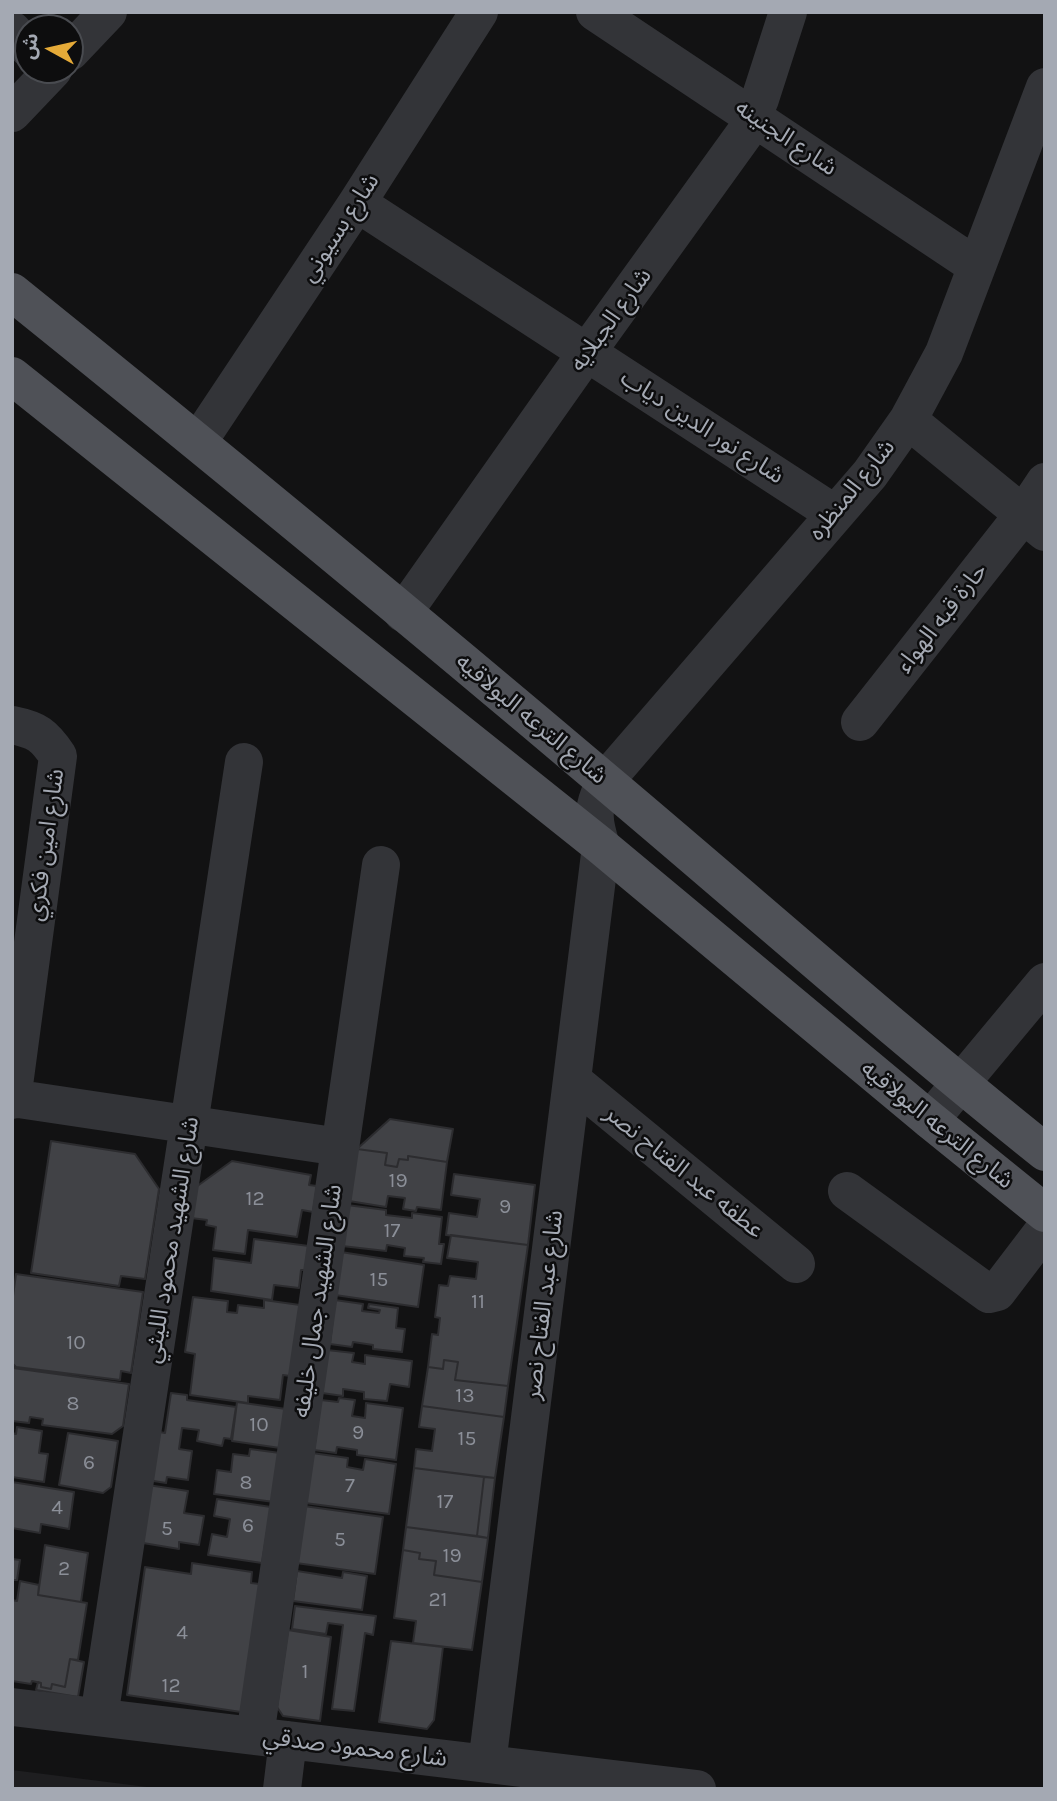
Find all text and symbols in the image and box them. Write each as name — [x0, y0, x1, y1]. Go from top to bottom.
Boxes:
north arrow — [14, 14, 84, 84]
text: ش — [17, 32, 43, 61]
street label: شارع الجنينه — [730, 93, 842, 183]
street label: شارع بسيوني — [294, 168, 386, 288]
street label: شارع الجبلايه — [564, 263, 658, 377]
street label: شارع نور الدين دياب — [615, 363, 789, 491]
street label: شارع المنظره — [802, 434, 902, 546]
street label: حارة قبه الهواء — [890, 557, 994, 679]
street label: شارع الترعه البولاقيه — [450, 647, 612, 791]
street label: شارع امين فكري — [21, 767, 71, 923]
street label: شارع الترعه البولاقيه — [855, 1054, 1019, 1196]
street label: عطفه عبد الفتاح نصر — [599, 1099, 769, 1245]
street label: شارع الشهيد محمود الليثي — [138, 1115, 206, 1365]
house number: 19 — [388, 1168, 408, 1194]
street label: شارع الشهيد جمال خليفه — [287, 1182, 349, 1420]
house number: 12 — [245, 1186, 265, 1212]
house number: 9 — [499, 1194, 511, 1220]
street label: شارع عبد الفتاح نصر — [518, 1209, 570, 1401]
house number: 17 — [384, 1218, 400, 1244]
house number: 15 — [370, 1267, 388, 1293]
house number: 11 — [471, 1289, 485, 1315]
house number: 10 — [66, 1330, 86, 1356]
house number: 13 — [455, 1383, 475, 1409]
house number: 8 — [67, 1391, 79, 1417]
house number: 10 — [249, 1412, 269, 1438]
house number: 9 — [352, 1420, 364, 1446]
house number: 15 — [458, 1426, 476, 1452]
house number: 6 — [83, 1450, 95, 1476]
house number: 8 — [240, 1470, 252, 1496]
house number: 7 — [345, 1473, 355, 1499]
house number: 17 — [437, 1489, 453, 1515]
house number: 4 — [51, 1495, 63, 1521]
house number: 6 — [242, 1513, 254, 1539]
house number: 5 — [161, 1516, 173, 1542]
house number: 5 — [334, 1527, 346, 1553]
house number: 19 — [442, 1543, 462, 1569]
house number: 2 — [58, 1556, 70, 1582]
house number: 21 — [428, 1587, 448, 1613]
house number: 4 — [176, 1620, 188, 1646]
house number: 1 — [302, 1659, 308, 1685]
house number: 12 — [161, 1673, 181, 1699]
street label: شارع محمود صدقي — [261, 1722, 449, 1774]

